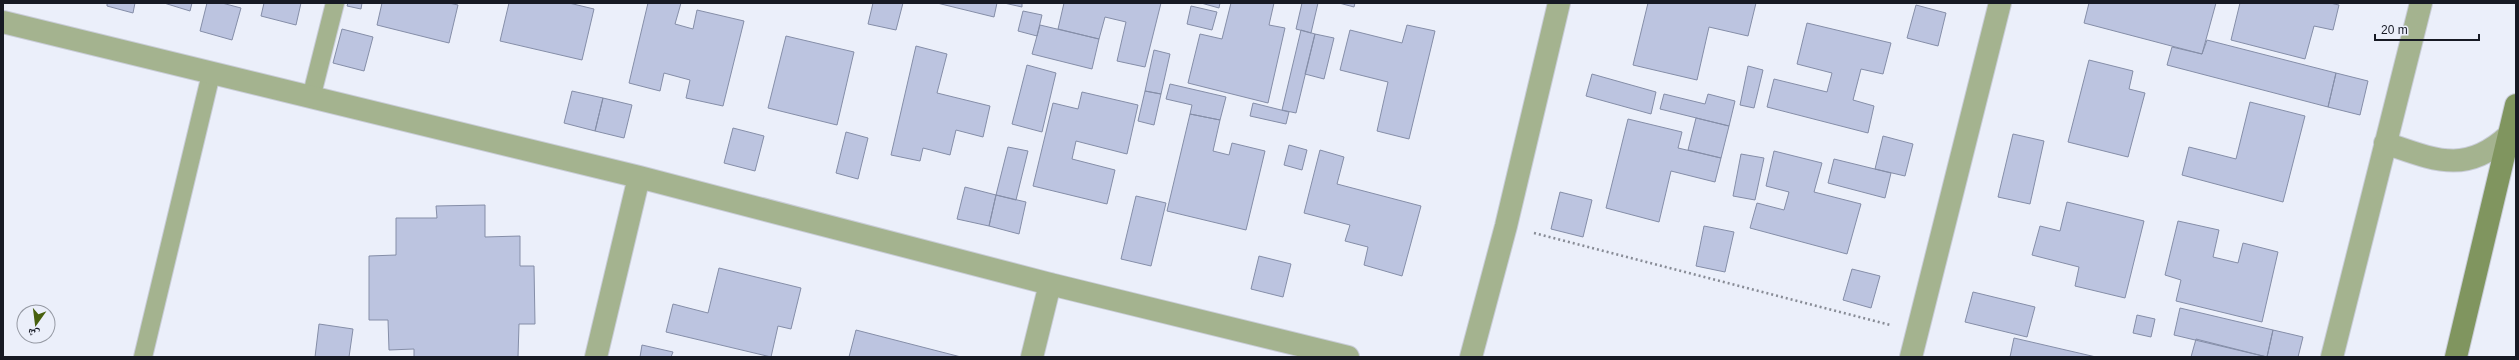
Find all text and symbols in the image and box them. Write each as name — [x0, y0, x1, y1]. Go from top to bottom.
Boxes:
scale bar — [2375, 16, 2479, 42]
text: 20 m — [2381, 23, 2408, 37]
north arrow — [16, 304, 56, 344]
text: ش — [26, 324, 41, 341]

